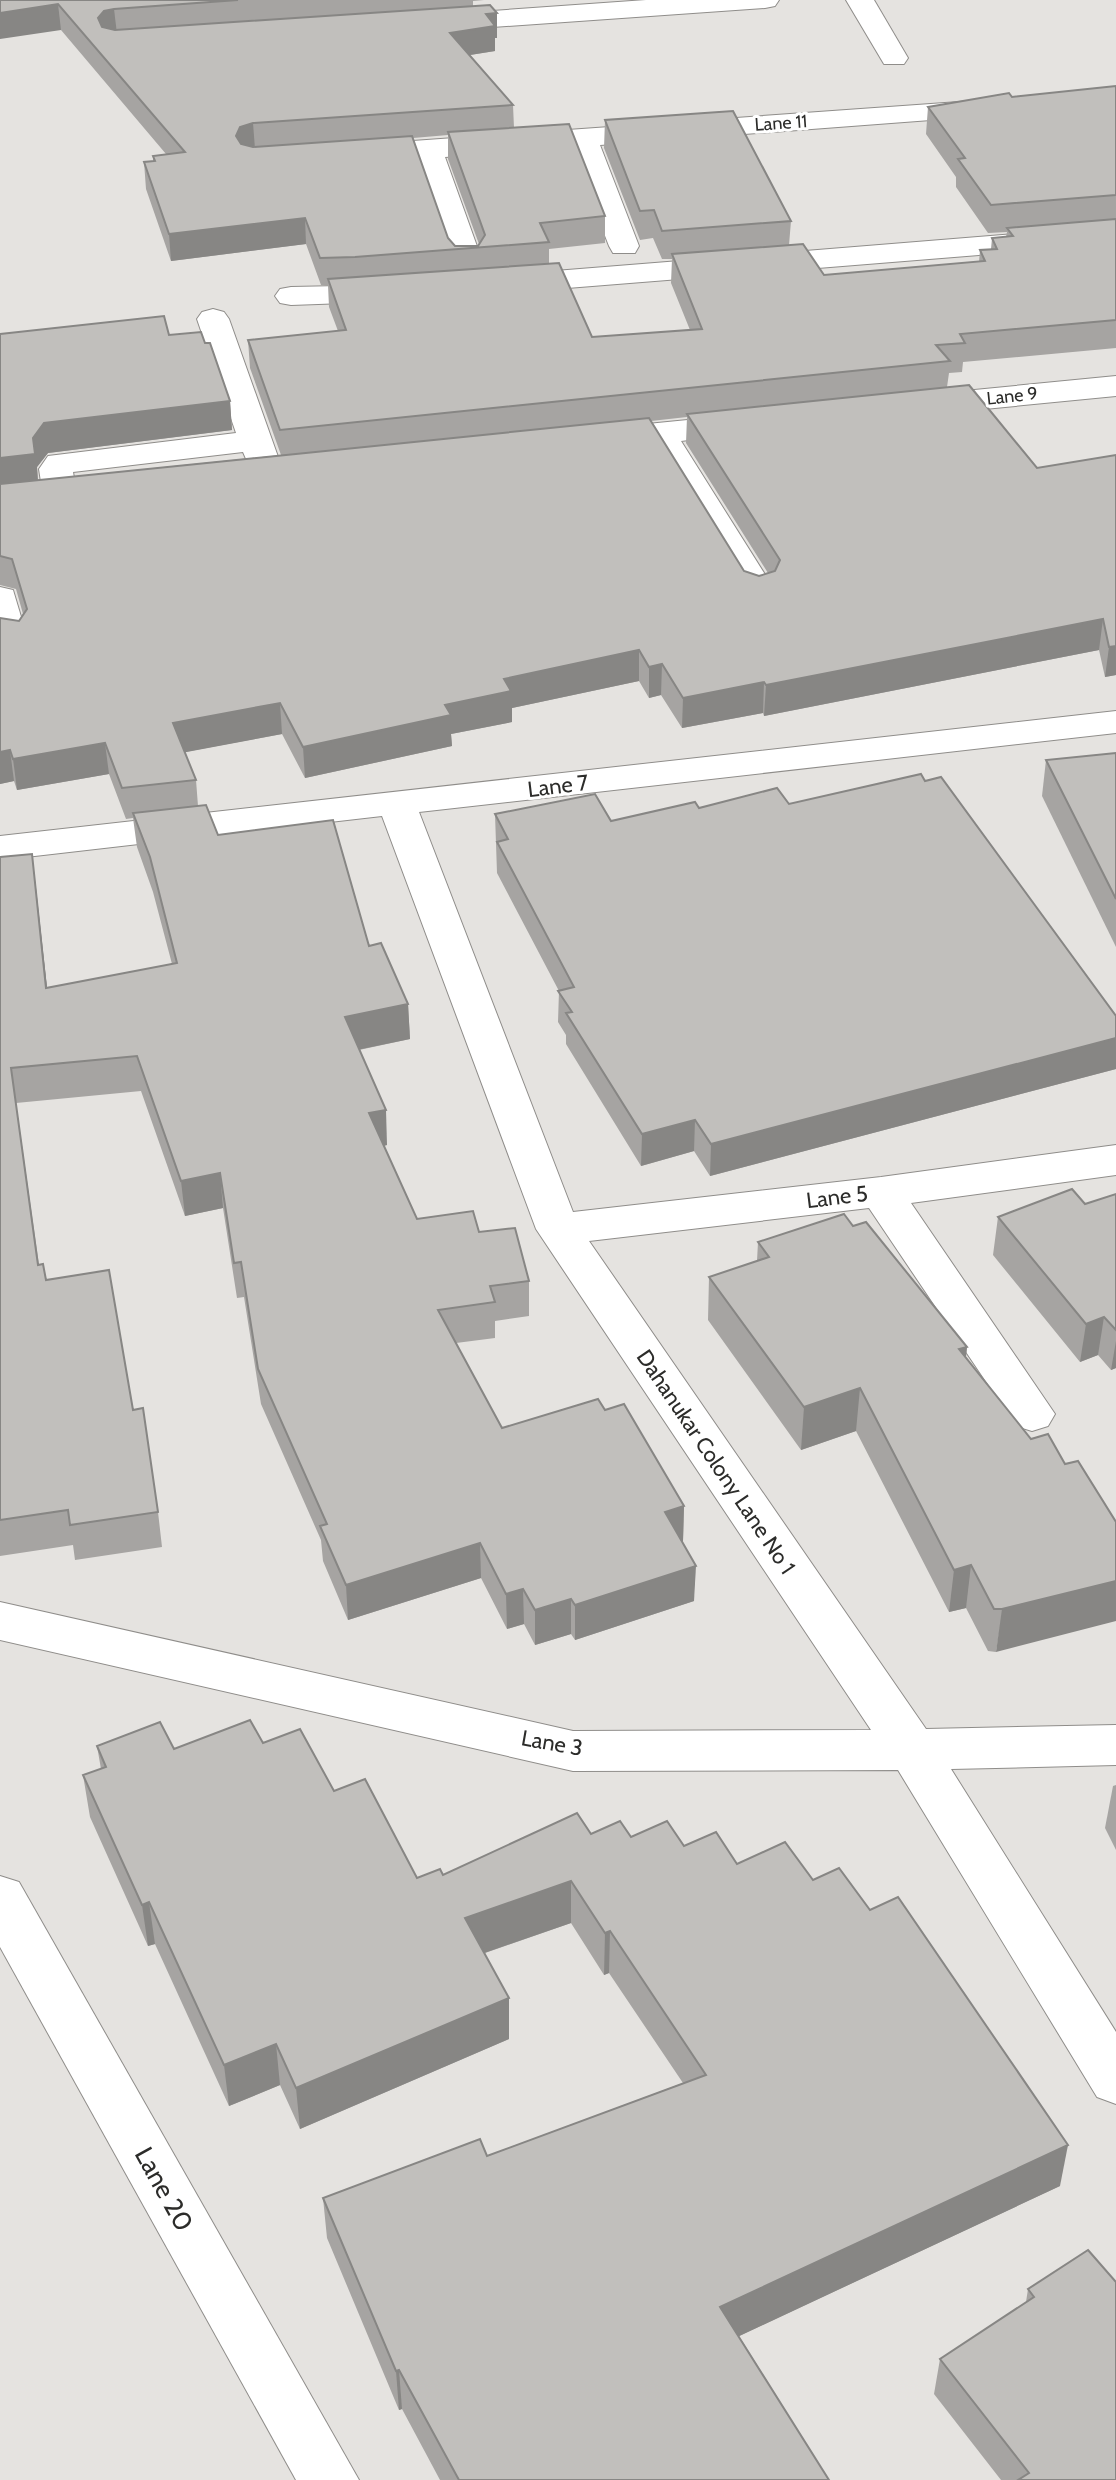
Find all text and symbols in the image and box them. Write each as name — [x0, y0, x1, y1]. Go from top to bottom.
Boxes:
street label: Lane 11 — [754, 110, 808, 136]
street label: Lane 9 — [985, 382, 1039, 410]
street label: Lane 7 — [526, 769, 590, 803]
street label: Lane 5 — [805, 1180, 869, 1214]
street label: Dahanukar Colony Lane No 1 — [631, 1345, 801, 1579]
street label: Lane 3 — [519, 1724, 585, 1762]
street label: Lane 20 — [128, 2141, 200, 2237]

